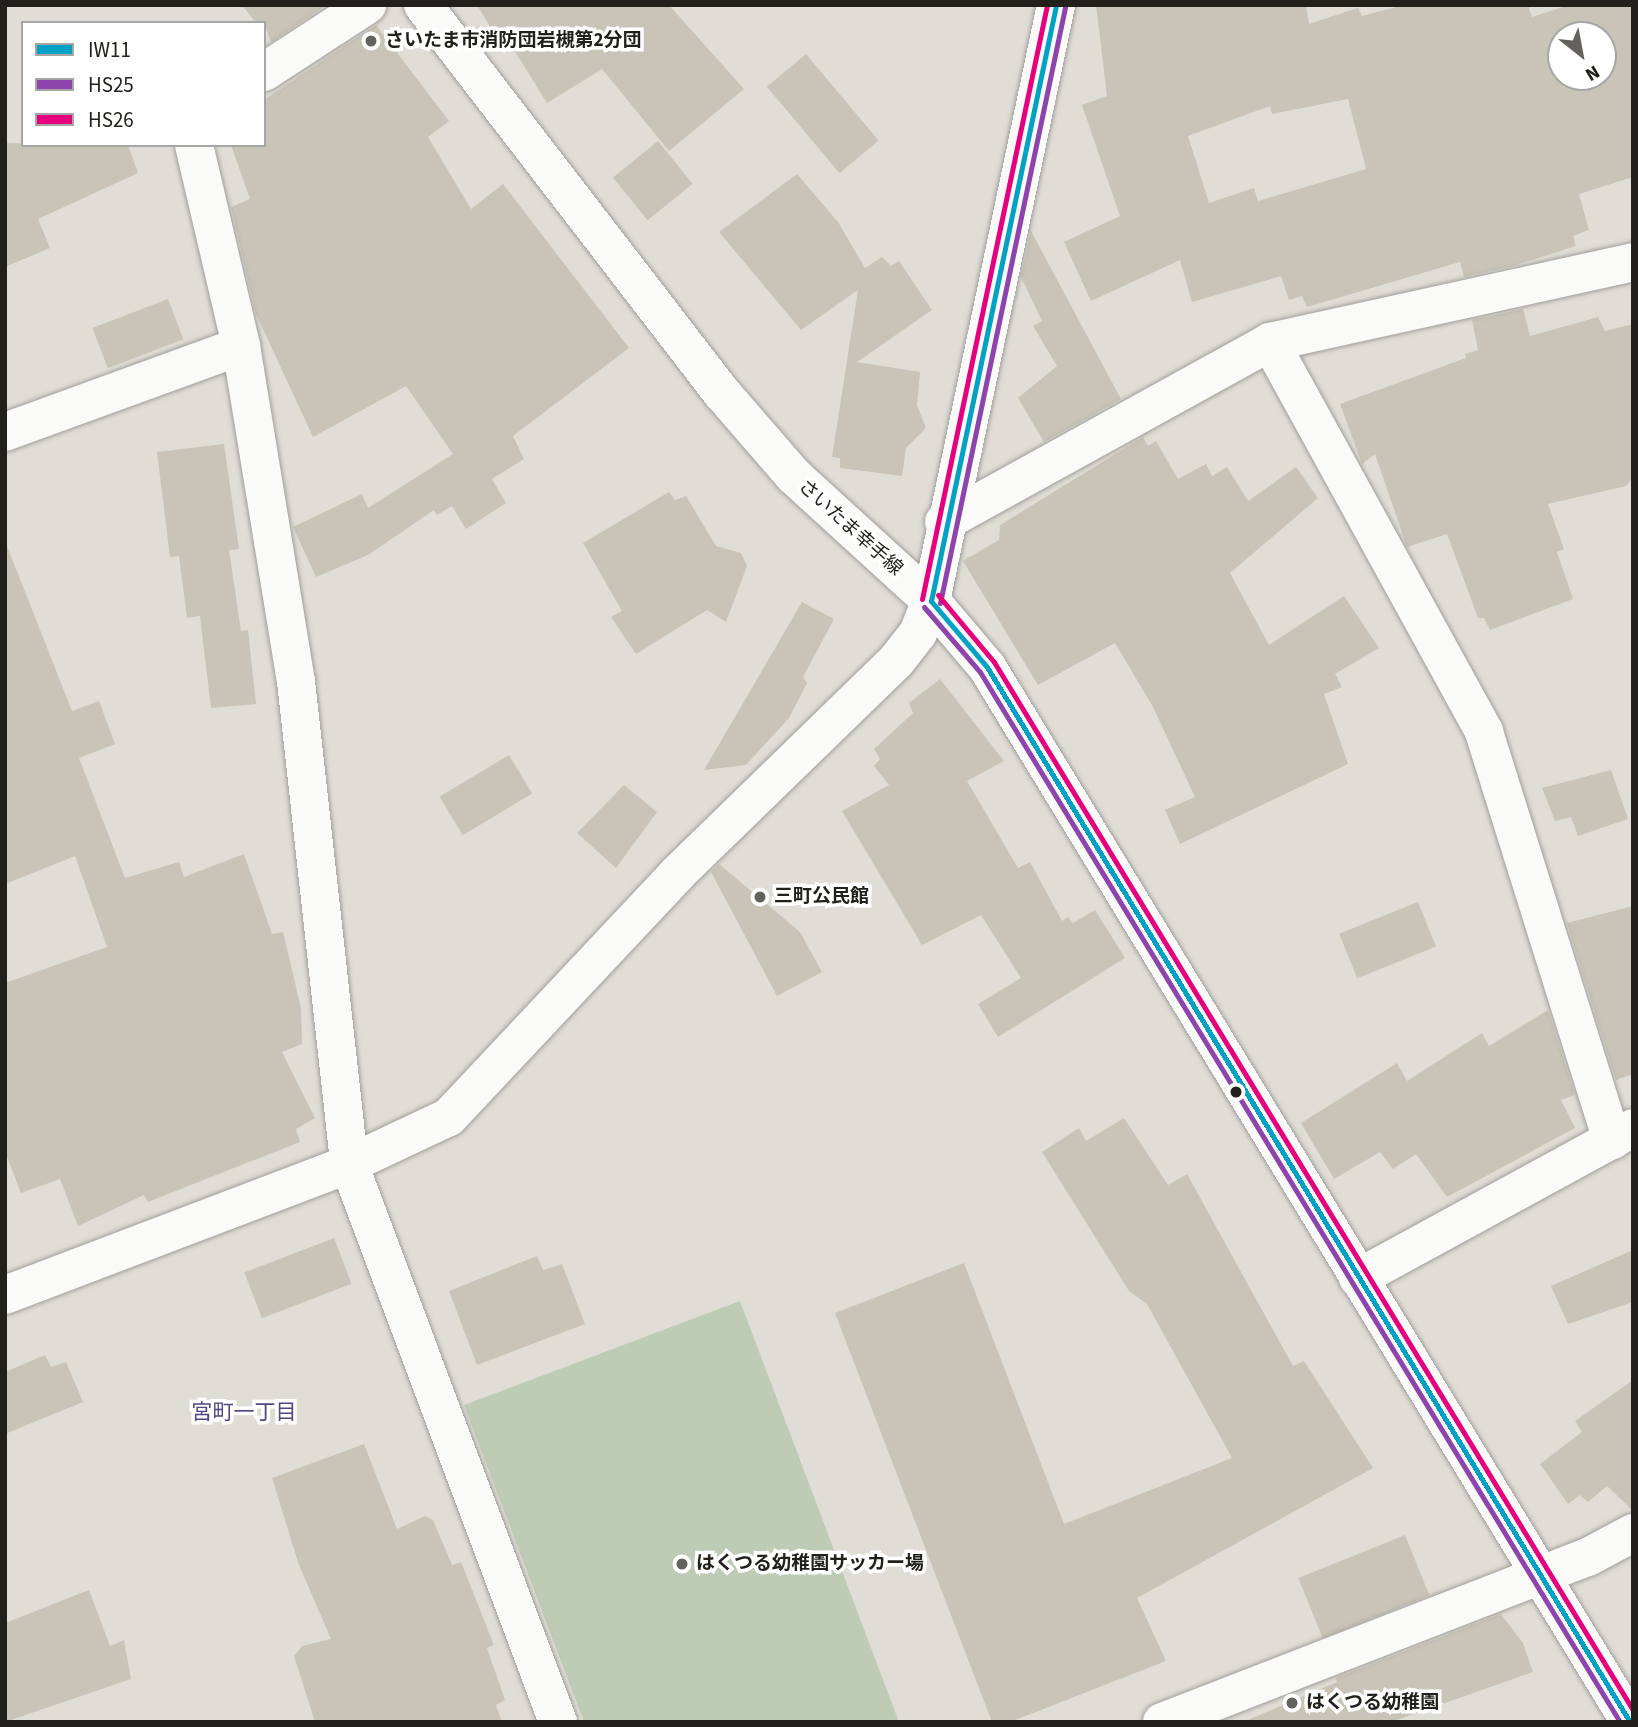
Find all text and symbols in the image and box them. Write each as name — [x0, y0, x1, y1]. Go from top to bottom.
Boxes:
legend — [21, 21, 266, 147]
north arrow — [1547, 21, 1617, 91]
place label: さいたま市消防団岩槻第2分団 — [385, 30, 642, 52]
marker: さいたま市消防団岩槻第2分団 — [363, 33, 379, 49]
text: IW11 — [88, 35, 131, 65]
text: N — [1580, 58, 1604, 88]
text: HS25 — [88, 70, 134, 100]
text: HS26 — [88, 105, 134, 135]
street label: さいたま幸手線 — [793, 475, 907, 581]
place label: 三町公民館 — [774, 886, 869, 908]
marker: 三町公民館 — [752, 889, 768, 905]
unlabelled marker — [1229, 1085, 1243, 1099]
district label: 宮町一丁目 — [192, 1399, 296, 1425]
place label: はくつる幼稚園サッカー場 — [696, 1553, 924, 1575]
marker: はくつる幼稚園サッカー場 — [674, 1556, 690, 1572]
place label: はくつる幼稚園 — [1306, 1692, 1439, 1714]
marker: はくつる幼稚園 — [1284, 1695, 1300, 1711]

